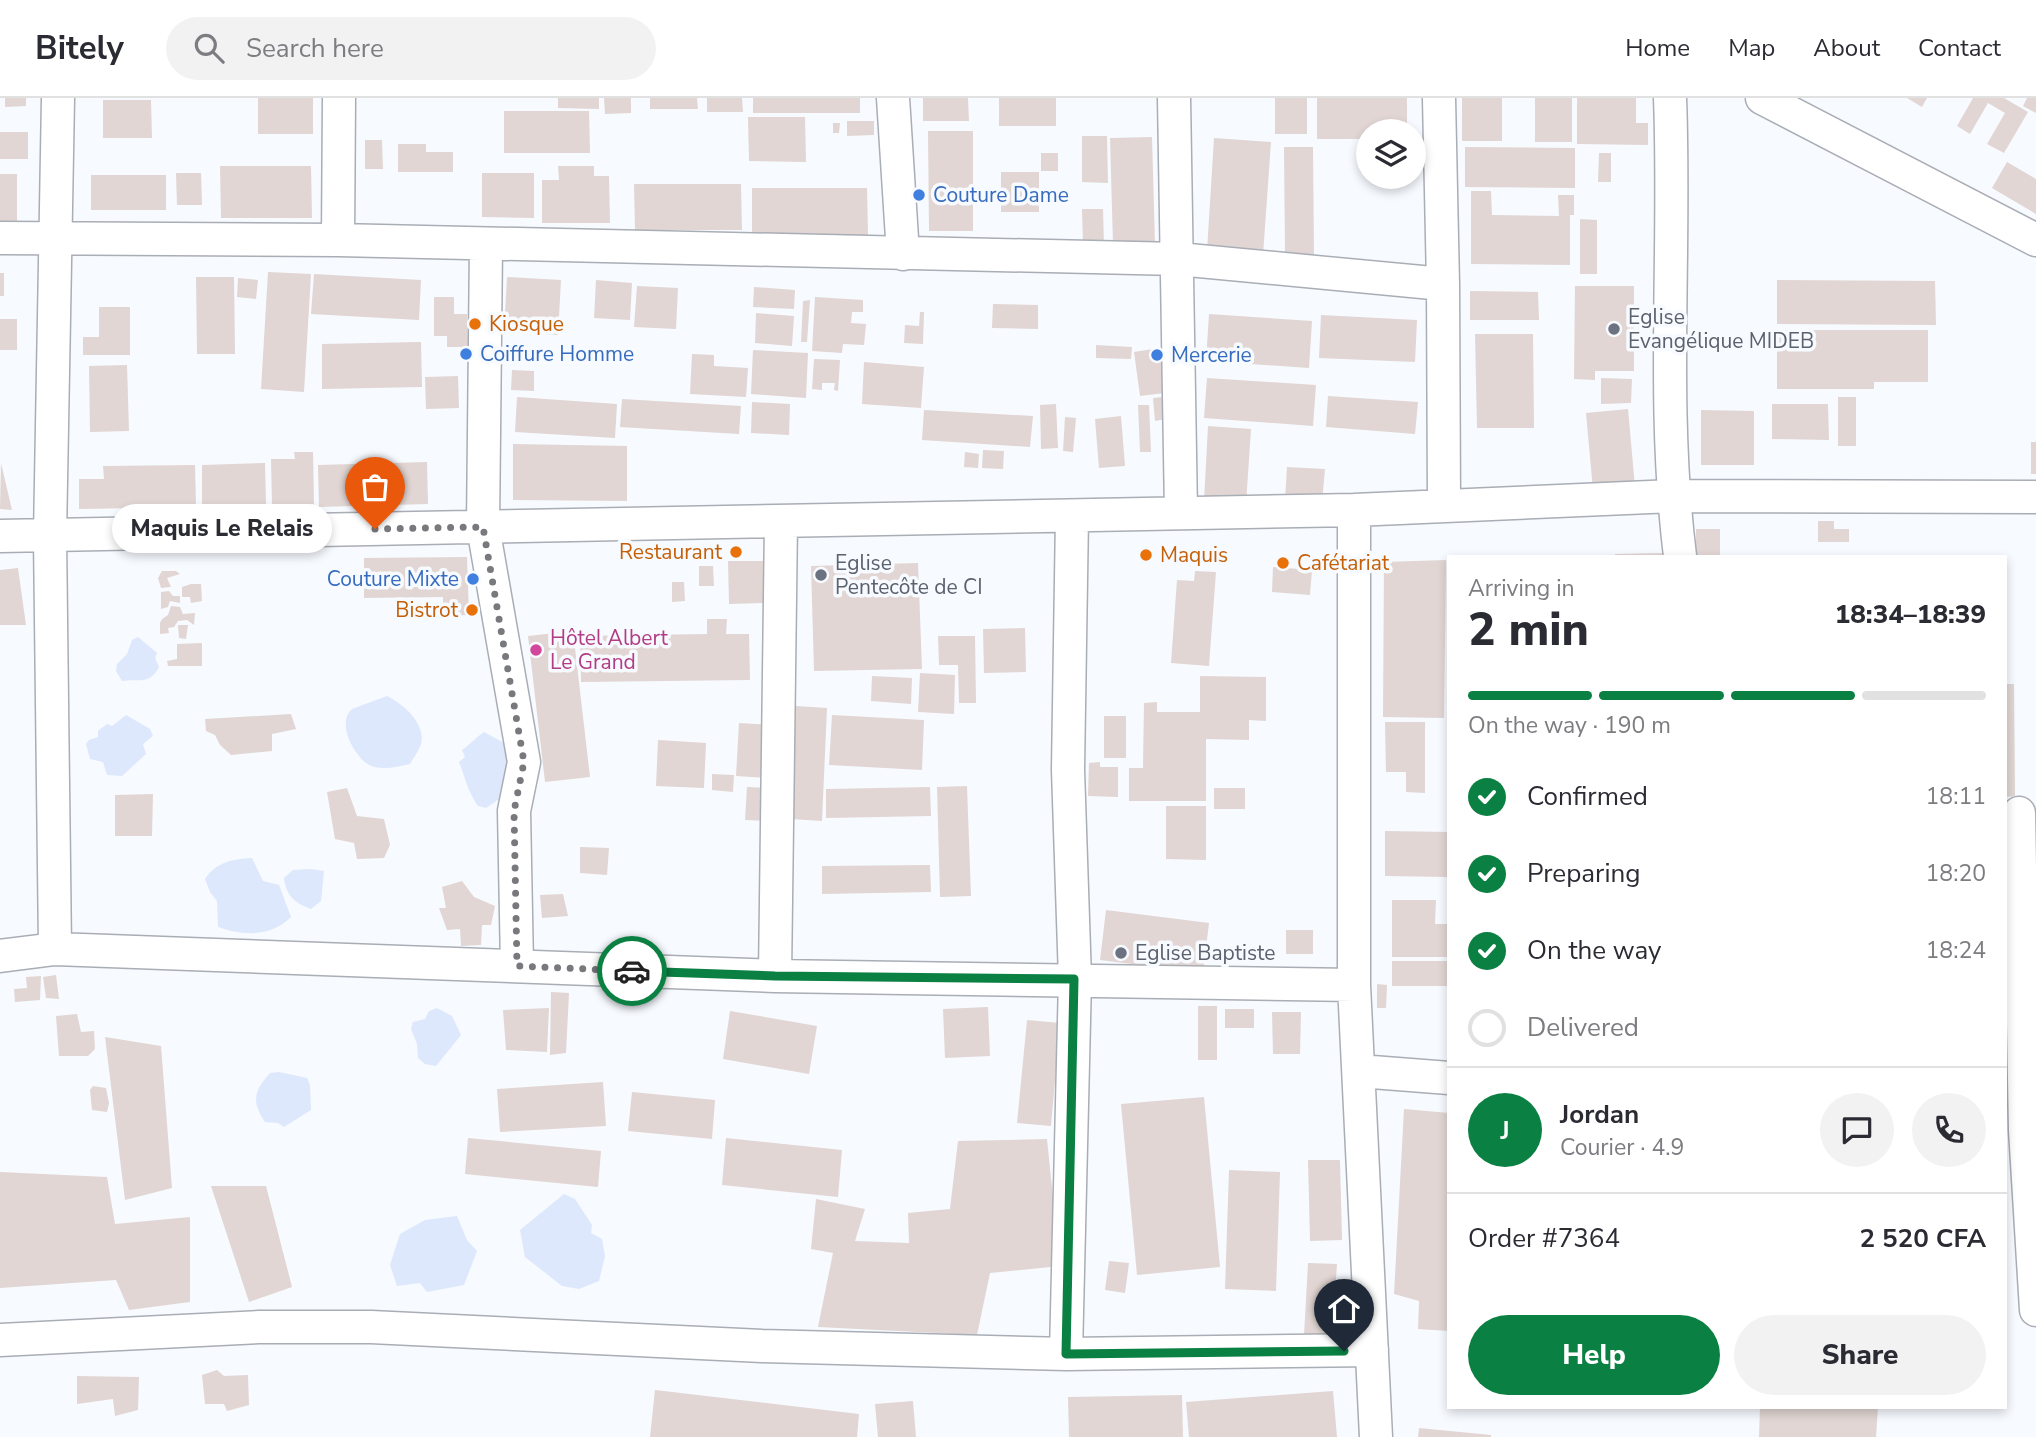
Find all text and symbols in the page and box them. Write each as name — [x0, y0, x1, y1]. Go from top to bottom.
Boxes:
search box — [166, 17, 656, 80]
text: Bitely — [35, 26, 124, 71]
icon: search — [190, 29, 228, 67]
text: Search here — [246, 31, 384, 66]
text: Home — [1625, 32, 1690, 64]
text: Map — [1728, 32, 1775, 64]
text: About — [1813, 32, 1880, 64]
text: Contact — [1918, 32, 2001, 64]
map controls — [1356, 119, 1426, 189]
button: layers — [1356, 119, 1426, 189]
place label: Couture Dame — [933, 181, 1069, 209]
marker: Couture Dame — [911, 187, 927, 203]
place label: Eglise Evangélique MIDEB — [1628, 303, 1814, 355]
place label: Kiosque — [489, 310, 564, 338]
marker: Kiosque — [467, 316, 483, 332]
marker: Eglise Evangélique MIDEB — [1606, 321, 1622, 337]
place label: Coiffure Homme — [480, 340, 634, 368]
place label: Mercerie — [1171, 341, 1252, 369]
marker: Coiffure Homme — [458, 346, 474, 362]
marker: Mercerie — [1149, 347, 1165, 363]
pin — [345, 457, 405, 529]
icon: bag — [356, 468, 394, 506]
callout: Maquis Le Relais — [112, 504, 333, 554]
text: Maquis Le Relais — [131, 513, 313, 544]
place label: Restaurant — [619, 538, 723, 566]
place label: Maquis — [1160, 541, 1228, 569]
marker: Restaurant — [728, 544, 744, 560]
marker: Maquis — [1138, 547, 1154, 563]
place label: Eglise Pentecôte de CI — [835, 549, 983, 601]
place label: Cafétariat — [1297, 549, 1390, 577]
marker: Cafétariat — [1275, 555, 1291, 571]
place label: Couture Mixte — [327, 565, 459, 593]
marker: Eglise Pentecôte de CI — [813, 567, 829, 583]
marker: Couture Mixte — [465, 571, 481, 587]
text: Arriving in — [1468, 573, 1575, 604]
place label: Bistrot — [395, 596, 459, 624]
text: 18:34–18:39 — [1835, 597, 1986, 632]
text: 2 min — [1468, 598, 1589, 661]
marker: Bistrot — [464, 602, 480, 618]
place label: Hôtel Albert Le Grand — [550, 624, 669, 676]
marker: Hôtel Albert Le Grand — [528, 642, 544, 658]
text: On the way · 190 m — [1468, 710, 1671, 741]
icon: check — [1468, 778, 1506, 816]
text: Confirmed — [1527, 779, 1648, 814]
text: 18:11 — [1926, 781, 1986, 812]
icon: check — [1468, 855, 1506, 893]
text: Preparing — [1527, 856, 1640, 891]
text: 18:20 — [1926, 858, 1986, 889]
icon: check — [1468, 932, 1506, 970]
text: On the way — [1527, 933, 1661, 968]
text: 18:24 — [1926, 935, 1986, 966]
courier — [597, 936, 667, 1006]
place label: Eglise Baptiste — [1135, 939, 1275, 967]
marker: Eglise Baptiste — [1113, 945, 1129, 961]
icon: car — [613, 952, 651, 990]
text: Delivered — [1527, 1010, 1639, 1045]
button: chat — [1820, 1093, 1894, 1167]
button: phone — [1912, 1093, 1986, 1167]
text: Jordan — [1560, 1097, 1639, 1132]
text: J — [1500, 1113, 1510, 1148]
text: Courier · 4.9 — [1560, 1132, 1684, 1163]
text: Order #7364 — [1468, 1221, 1620, 1256]
text: 2 520 CFA — [1859, 1221, 1986, 1256]
pin — [1314, 1279, 1374, 1351]
icon: home — [1325, 1290, 1363, 1328]
button: Help — [1468, 1315, 1720, 1395]
button: Share — [1734, 1315, 1986, 1395]

